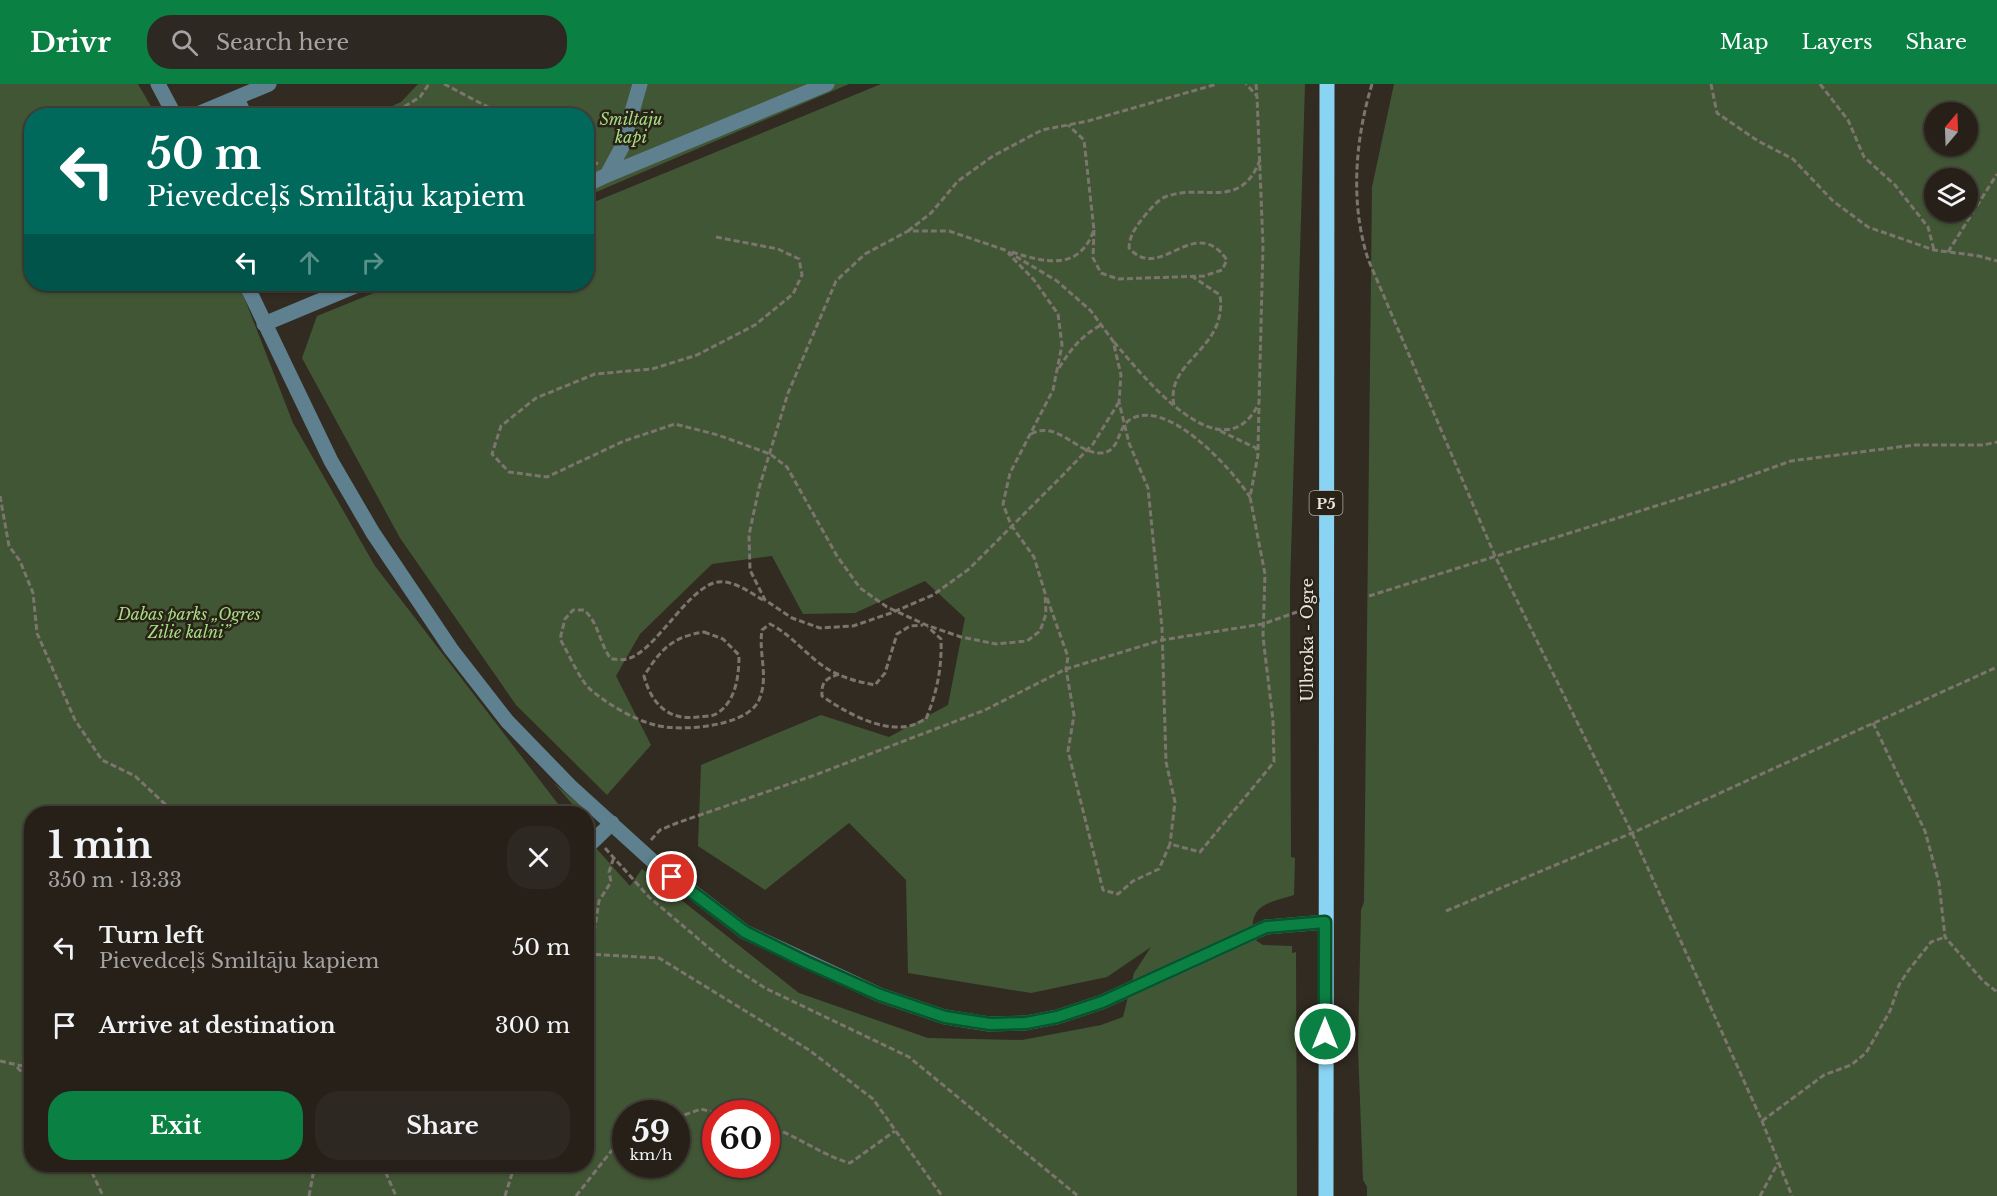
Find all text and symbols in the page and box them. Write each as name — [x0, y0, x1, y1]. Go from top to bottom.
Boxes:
search box — [147, 15, 567, 69]
text: Drivr — [30, 25, 111, 60]
icon: search — [168, 26, 201, 59]
text: Search here — [216, 29, 349, 56]
text: Map — [1720, 29, 1769, 55]
text: Layers — [1802, 29, 1873, 55]
text: Share — [1906, 29, 1967, 55]
north arrow — [1924, 102, 1978, 156]
map controls — [1924, 102, 1978, 222]
park label: Smiltāju kapi — [599, 109, 663, 147]
text: 50 m — [147, 128, 261, 180]
icon: left — [48, 132, 126, 210]
button: layers — [1924, 168, 1978, 222]
text: Pievedceļš Smiltāju kapiem — [147, 180, 525, 213]
icon: left — [230, 246, 263, 279]
icon: ahead — [293, 246, 326, 279]
icon: right — [356, 246, 389, 279]
road number: P5 — [1310, 491, 1342, 515]
street label: Ulbroka - Ogre — [1297, 578, 1317, 702]
park label: Dabas parks „Ogres Zilie kalni” — [116, 604, 261, 642]
text: 1 min — [48, 823, 152, 868]
button: close — [507, 826, 570, 889]
pin — [646, 851, 697, 902]
icon: arrive — [655, 860, 688, 893]
text: 350 m · 13:33 — [48, 868, 182, 892]
text: Turn left — [99, 922, 204, 949]
icon: left — [48, 931, 81, 964]
text: 50 m — [512, 934, 570, 961]
text: Pievedceļš Smiltāju kapiem — [99, 949, 379, 973]
position arrow — [1293, 1002, 1357, 1066]
icon: arrive — [48, 1009, 81, 1042]
text: Arrive at destination — [99, 1012, 336, 1039]
text: 300 m — [495, 1012, 570, 1039]
button: Exit — [48, 1091, 303, 1160]
button: Share — [315, 1091, 570, 1160]
speed limit sign: 60 — [702, 1100, 780, 1178]
text: 59 — [632, 1113, 670, 1150]
text: km/h — [630, 1145, 672, 1164]

